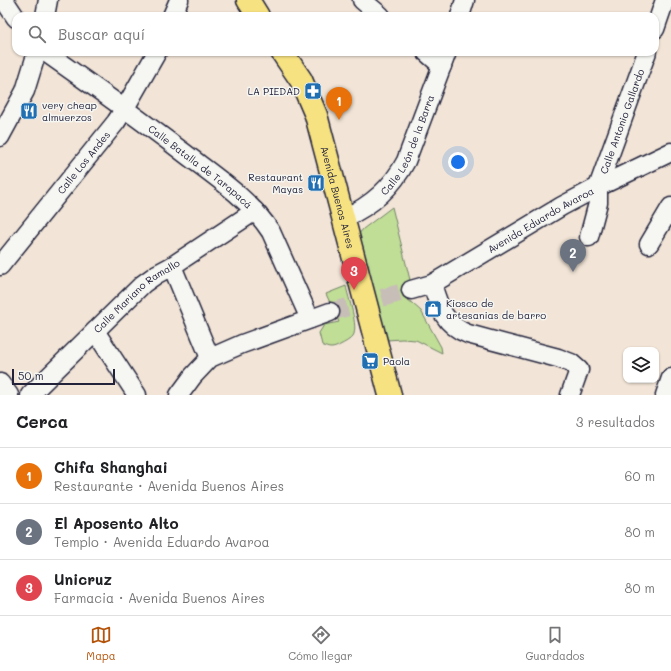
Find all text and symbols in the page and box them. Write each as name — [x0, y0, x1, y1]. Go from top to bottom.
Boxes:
search box — [12, 12, 659, 56]
icon: search — [26, 23, 48, 45]
text: Buscar aquí — [58, 24, 145, 44]
street label: Calle Antonio Gallardo — [596, 67, 647, 176]
pharmacy icon: LA PIEDAD — [303, 81, 323, 101]
place label: LA PIEDAD — [248, 84, 300, 98]
pin: 1 — [326, 87, 352, 120]
street label: Calle León de la Barra — [377, 93, 437, 198]
place label: very cheap almuerzos — [42, 98, 97, 124]
restaurant icon: very cheap almuerzos — [19, 101, 39, 121]
street label: Calle Batalla de Tarapacá — [145, 121, 255, 212]
street label: Calle Los Andes — [54, 128, 113, 197]
street label: Avenida Buenos Aires — [318, 145, 358, 250]
your location — [448, 152, 468, 172]
place label: Restaurant Mayas — [248, 170, 303, 196]
restaurant icon: Restaurant Mayas — [306, 173, 326, 193]
street label: Avenida Eduardo Avaroa — [485, 183, 596, 256]
pin: 2 — [560, 239, 586, 272]
street label: Calle Mariano Ramallo — [90, 256, 182, 336]
pin: 3 — [341, 257, 367, 290]
place label: Kiosco de artesanias de barro — [446, 296, 546, 322]
shop icon: Kiosco de artesanias de barro — [423, 299, 443, 319]
map controls — [623, 347, 659, 383]
button: layers — [623, 347, 659, 383]
supermarket icon: Paola — [360, 351, 380, 371]
place label: Paola — [383, 354, 410, 368]
scale bar — [12, 367, 115, 386]
text: 50 m — [18, 368, 44, 383]
text: Cerca — [16, 410, 68, 432]
text: 3 resultados — [576, 413, 655, 430]
text: Chifa Shanghai — [54, 457, 168, 477]
text: 1 — [26, 467, 32, 484]
text: 60 m — [625, 467, 655, 484]
text: Restaurante · Avenida Buenos Aires — [54, 477, 284, 494]
text: El Aposento Alto — [54, 513, 179, 533]
text: 2 — [25, 523, 33, 540]
text: 80 m — [625, 523, 655, 540]
text: Templo · Avenida Eduardo Avaroa — [54, 533, 269, 550]
text: Unicruz — [54, 569, 112, 589]
text: 3 — [25, 579, 33, 596]
text: 80 m — [625, 579, 655, 596]
text: Farmacia · Avenida Buenos Aires — [54, 589, 265, 606]
tab: Mapa — [86, 624, 116, 663]
tab: Cómo llegar — [288, 624, 353, 663]
tab: Guardados — [525, 624, 585, 663]

